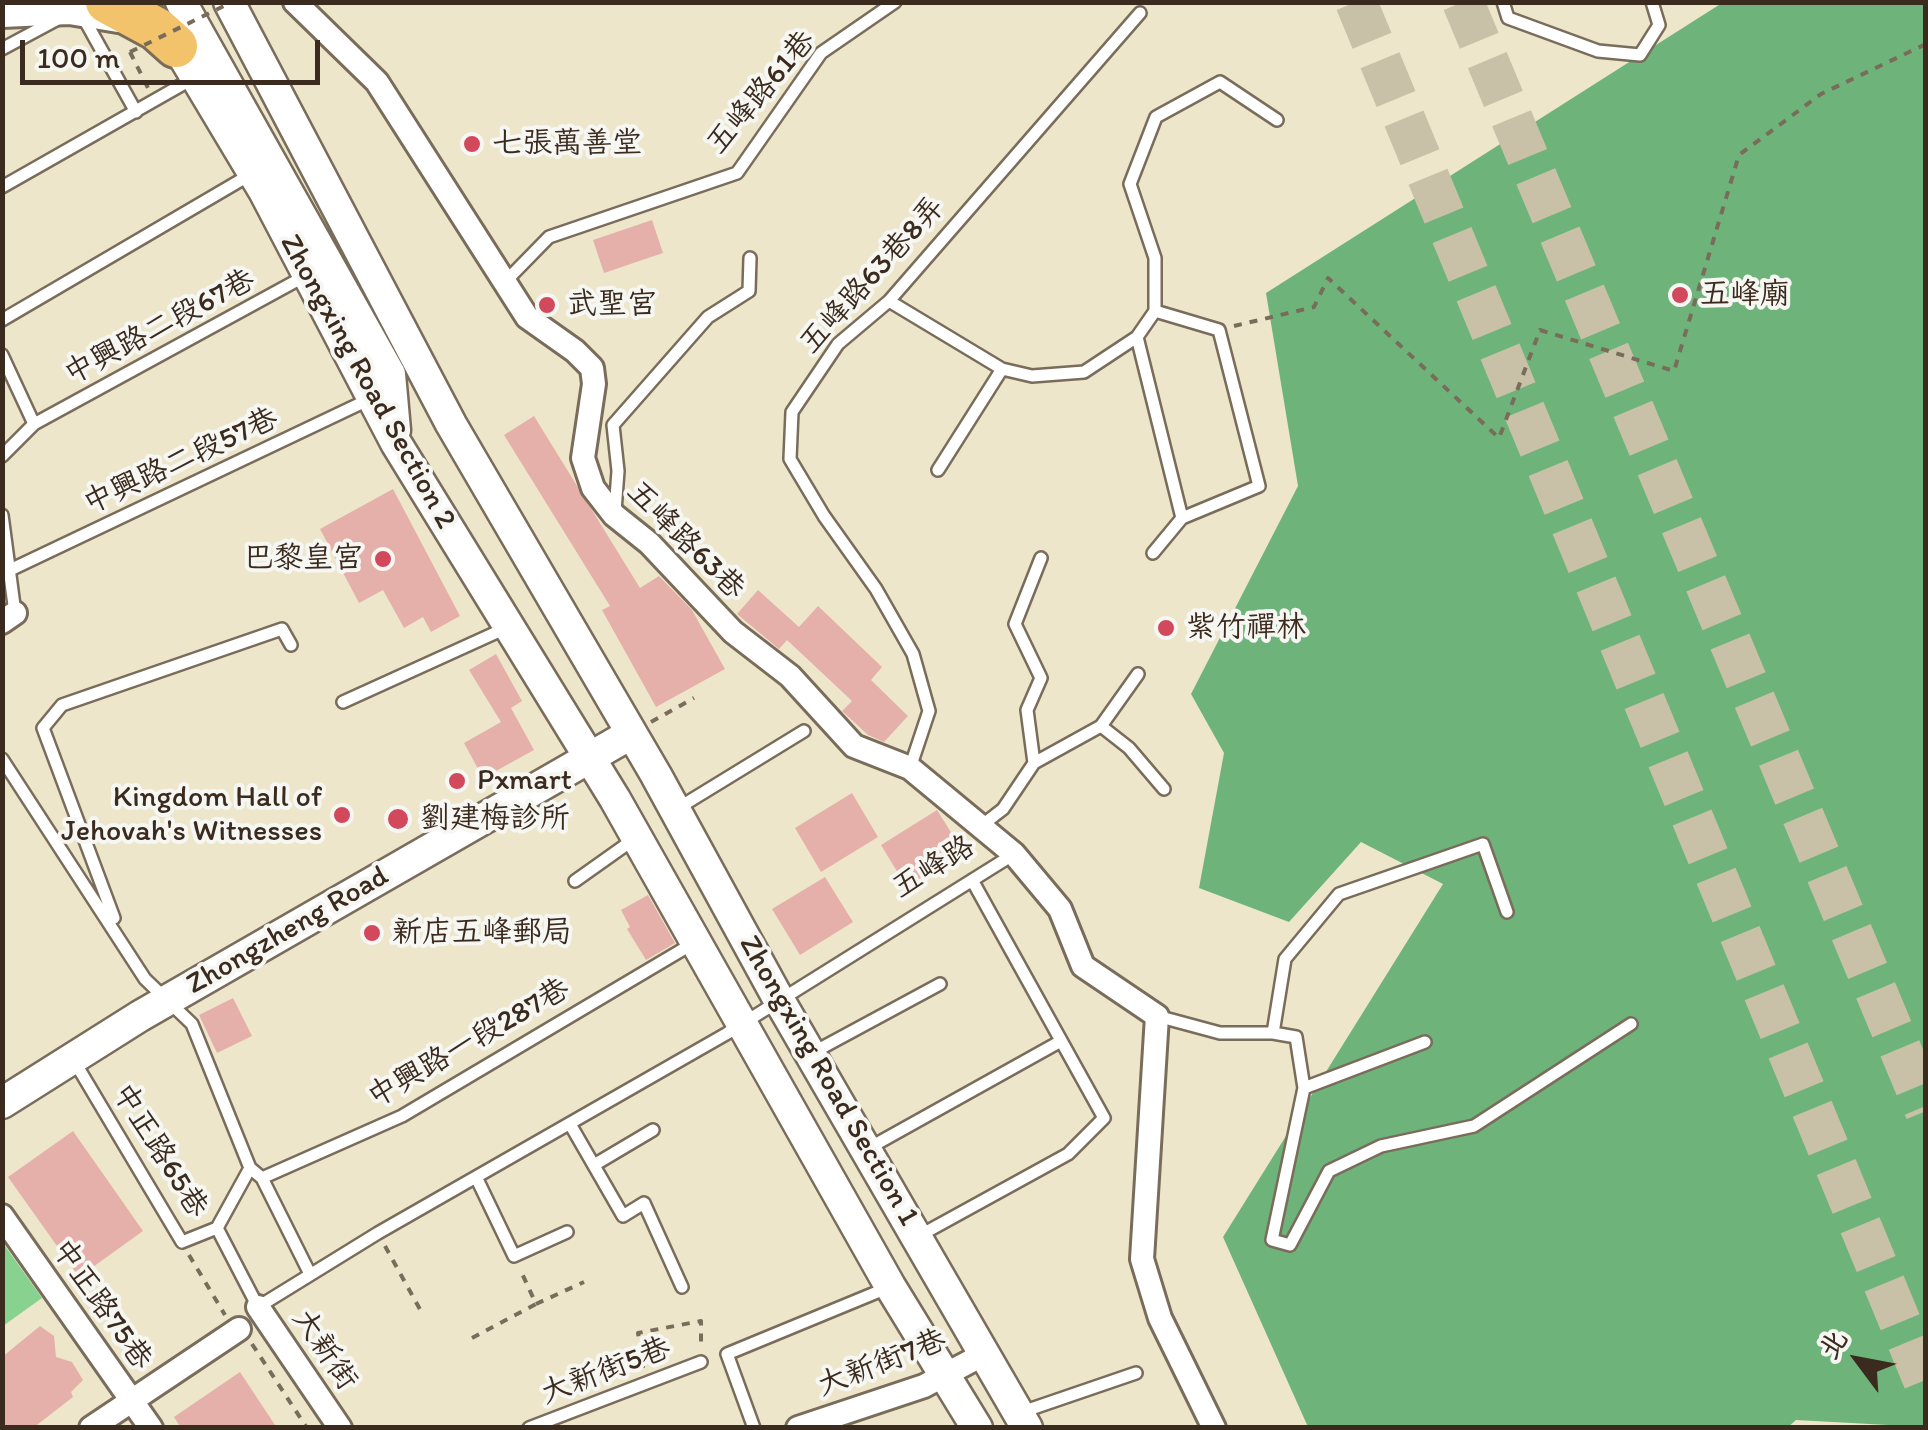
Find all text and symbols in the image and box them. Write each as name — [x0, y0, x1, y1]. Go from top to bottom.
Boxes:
scale bar — [25, 20, 325, 82]
street label: 五峰路61巷 — [700, 24, 824, 162]
text: 100 m — [37, 39, 120, 76]
place label: 七張萬善堂 — [492, 126, 642, 162]
marker: 七張萬善堂 — [461, 133, 483, 155]
street label: 五峰路63巷8弄 — [793, 190, 953, 362]
street label: Zhongxing Road Section 2 — [271, 229, 463, 535]
street label: 中興路二段67巷 — [59, 263, 261, 393]
place label: 五峰廟 — [1700, 277, 1790, 313]
marker: 五峰廟 — [1669, 284, 1691, 306]
place label: 武聖宮 — [567, 287, 657, 323]
marker: 武聖宮 — [536, 294, 558, 316]
street label: 中興路二段57巷 — [78, 401, 284, 523]
street label: 五峰路63巷 — [618, 474, 752, 608]
place label: 巴黎皇宮 — [243, 541, 363, 577]
marker: 巴黎皇宮 — [372, 548, 394, 570]
place label: 紫竹禪林 — [1186, 610, 1306, 646]
marker: 紫竹禪林 — [1155, 617, 1177, 639]
place label: Pxmart — [477, 763, 572, 799]
marker: Pxmart — [446, 770, 468, 792]
place label: Kingdom Hall of Jehovah's Witnesses — [61, 780, 322, 850]
place label: 劉建梅診所 — [420, 801, 570, 837]
marker: Kingdom Hall of Jehovah's Witnesses — [331, 804, 353, 826]
marker: 劉建梅診所 — [385, 806, 411, 832]
street label: 五峰路 — [886, 829, 982, 907]
street label: Zhongzheng Road — [181, 859, 395, 1003]
place label: 新店五峰郵局 — [392, 915, 572, 951]
marker: 新店五峰郵局 — [361, 922, 383, 944]
street label: Zhongxing Road Section 1 — [730, 930, 926, 1232]
street label: 中興路一段287巷 — [362, 972, 576, 1116]
street label: 中正路65巷 — [104, 1077, 214, 1225]
street label: 中正路75巷 — [43, 1233, 159, 1377]
street label: 大新街 — [284, 1303, 364, 1397]
north arrow — [1808, 1310, 1908, 1410]
street label: 大新街7巷 — [813, 1323, 951, 1405]
text: 北 — [1811, 1323, 1854, 1365]
street label: 大新街5巷 — [536, 1331, 676, 1413]

